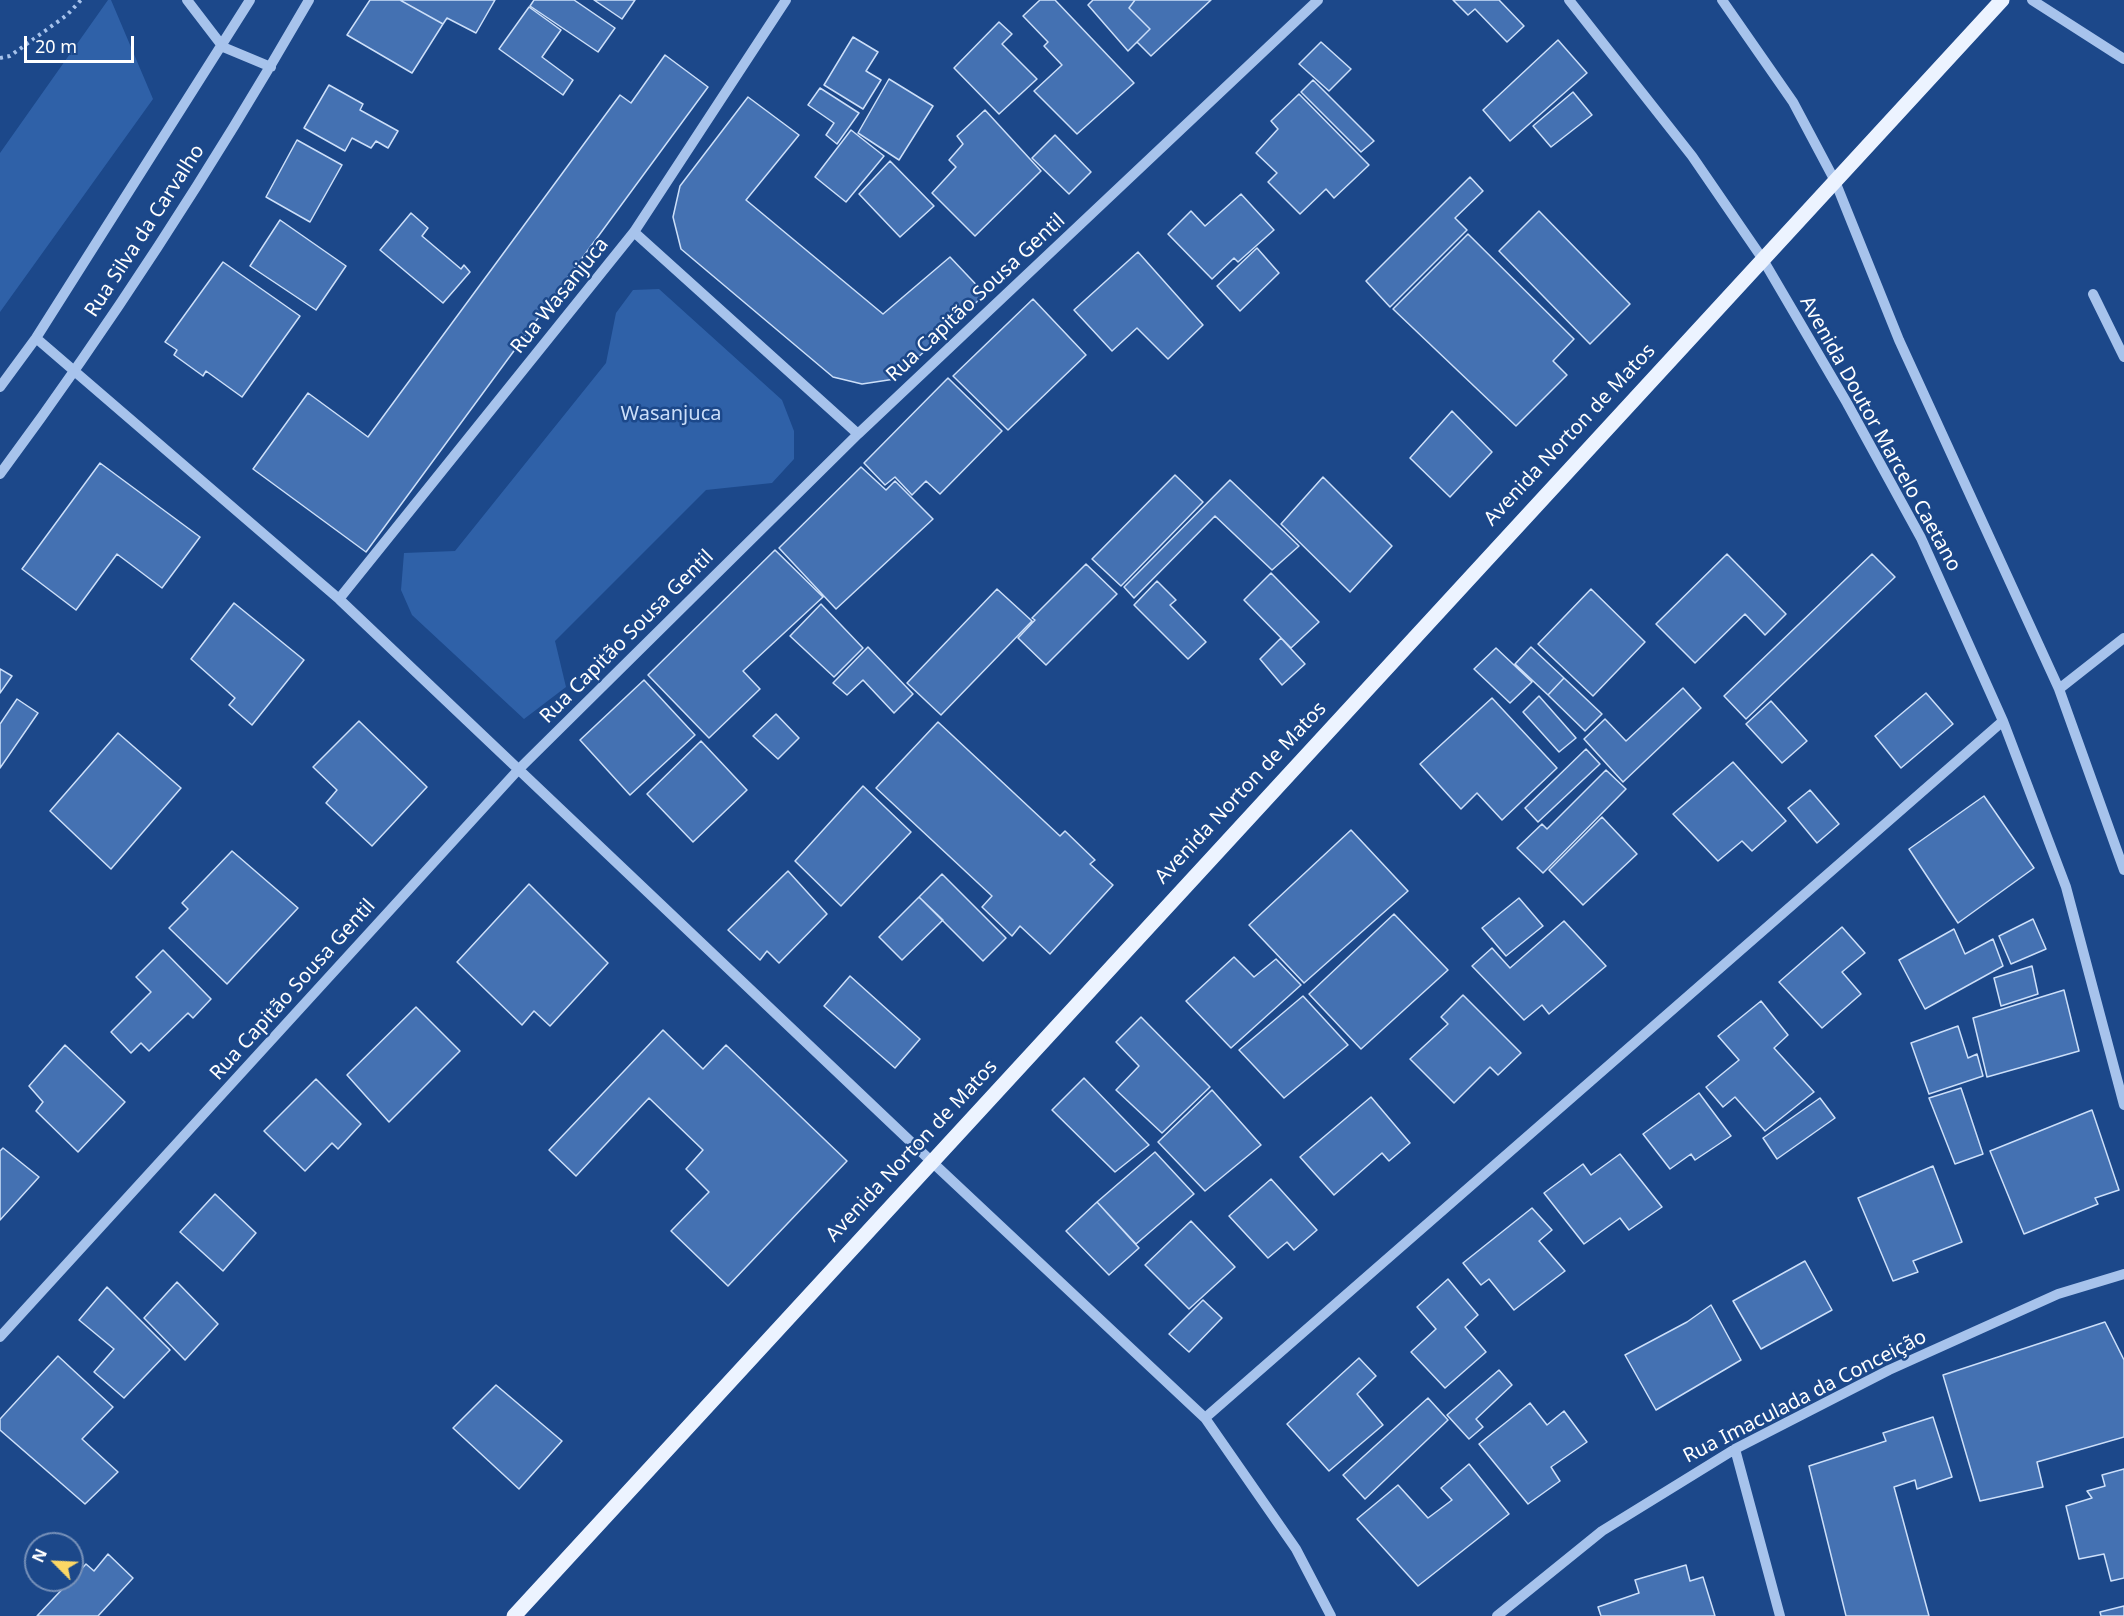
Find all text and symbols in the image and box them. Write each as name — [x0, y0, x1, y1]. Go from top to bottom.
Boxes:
scale bar — [27, 24, 136, 62]
text: 20 m — [35, 34, 77, 58]
street label: Rua Silva da Carvalho — [80, 140, 210, 322]
street label: Rua Capitão Sousa Gentil — [882, 209, 1070, 387]
street label: Rua Wasanjuca — [506, 233, 614, 359]
street label: Avenida Doutor Marcelo Caetano — [1794, 292, 1966, 576]
street label: Avenida Norton de Matos — [1479, 339, 1661, 531]
park label: Wasanjuca — [621, 402, 721, 426]
street label: Rua Capitão Sousa Gentil — [535, 545, 719, 729]
street label: Avenida Norton de Matos — [1150, 697, 1332, 889]
street label: Rua Capitão Sousa Gentil — [205, 894, 381, 1086]
street label: Avenida Norton de Matos — [821, 1055, 1003, 1247]
street label: Rua Imaculada da Conceição — [1679, 1325, 1931, 1469]
north arrow — [24, 1532, 84, 1592]
text: N — [27, 1545, 52, 1566]

